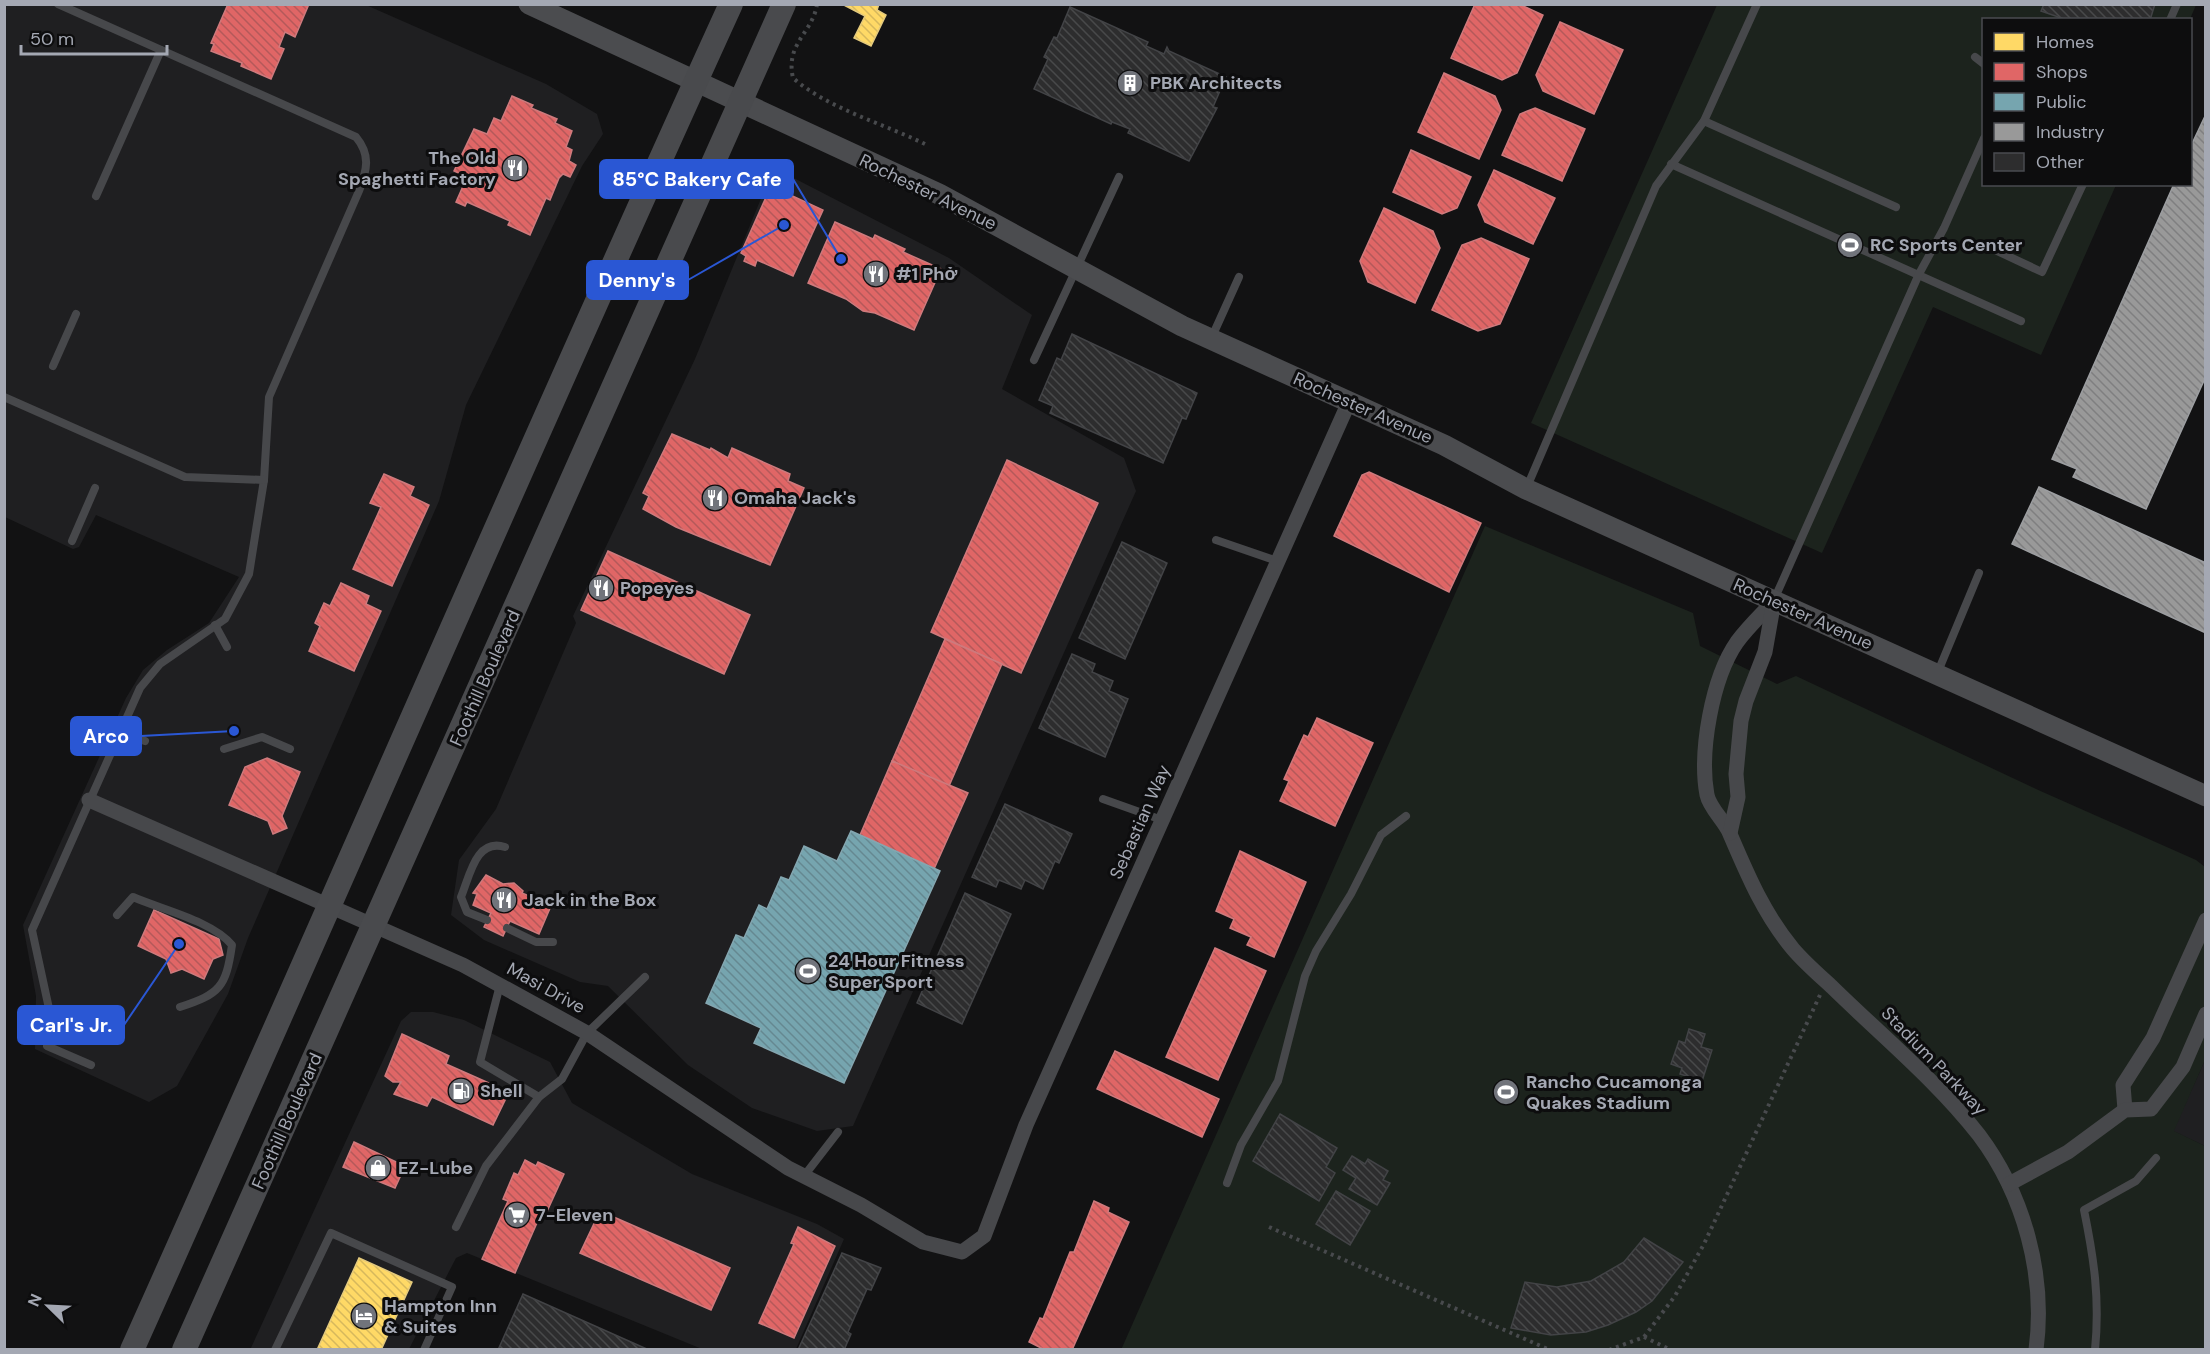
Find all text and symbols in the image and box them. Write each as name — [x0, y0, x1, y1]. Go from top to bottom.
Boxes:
scale bar — [21, 18, 166, 56]
legend — [1982, 18, 2192, 186]
text: 50 m — [30, 27, 74, 51]
text: Homes — [2036, 30, 2094, 54]
text: Shops — [2036, 60, 2088, 84]
building icon: PBK Architects — [1115, 68, 1145, 98]
place label: PBK Architects — [1150, 71, 1282, 95]
text: Public — [2036, 90, 2087, 114]
text: Industry — [2036, 120, 2105, 144]
place label: The Old Spaghetti Factory — [338, 146, 496, 191]
street label: Rochester Avenue — [855, 148, 1001, 236]
text: Other — [2036, 150, 2085, 174]
restaurant icon: The Old Spaghetti Factory — [500, 153, 530, 183]
callout: 85°C Bakery Cafe — [600, 160, 793, 198]
text: 85°C Bakery Cafe — [612, 166, 782, 192]
sports icon: RC Sports Center — [1835, 230, 1865, 260]
place label: RC Sports Center — [1870, 233, 2022, 257]
restaurant icon: #1 Phở — [861, 259, 891, 289]
callout: Denny's — [587, 261, 688, 299]
place label: #1 Phở — [896, 262, 957, 286]
text: Denny's — [598, 267, 676, 293]
street label: Rochester Avenue — [1290, 367, 1436, 449]
restaurant icon: Omaha Jack's — [700, 483, 730, 513]
place label: Omaha Jack's — [734, 486, 856, 510]
restaurant icon: Popeyes — [586, 573, 616, 603]
street label: Rochester Avenue — [1730, 573, 1876, 655]
place label: Popeyes — [620, 576, 694, 600]
street label: Foothill Boulevard — [444, 606, 526, 750]
callout: Arco — [71, 717, 141, 755]
text: Arco — [83, 723, 129, 749]
street label: Sebastian Way — [1104, 761, 1176, 883]
restaurant icon: Jack in the Box — [489, 885, 519, 915]
place label: Jack in the Box — [524, 888, 656, 912]
place label: 24 Hour Fitness Super Sport — [828, 949, 965, 994]
sports icon: 24 Hour Fitness Super Sport — [793, 956, 823, 986]
street label: Masi Drive — [503, 957, 589, 1019]
street label: Stadium Parkway — [1876, 1001, 1992, 1121]
callout: Carl's Jr. — [18, 1006, 124, 1044]
text: Carl's Jr. — [30, 1012, 112, 1038]
street label: Foothill Boulevard — [246, 1049, 328, 1193]
place label: Rancho Cucamonga Quakes Stadium — [1526, 1070, 1702, 1115]
fuel station icon: Shell — [446, 1076, 476, 1106]
sports icon: Rancho Cucamonga Quakes Stadium — [1491, 1077, 1521, 1107]
place label: Shell — [480, 1079, 522, 1103]
shop icon: EZ-Lube — [363, 1153, 393, 1183]
place label: EZ-Lube — [398, 1156, 473, 1180]
supermarket icon: 7-Eleven — [502, 1200, 532, 1230]
place label: 7-Eleven — [536, 1203, 613, 1227]
north arrow — [18, 1276, 78, 1336]
text: N — [23, 1291, 47, 1310]
place label: Hampton Inn & Suites — [384, 1294, 497, 1339]
hotel icon: Hampton Inn & Suites — [349, 1301, 379, 1331]

